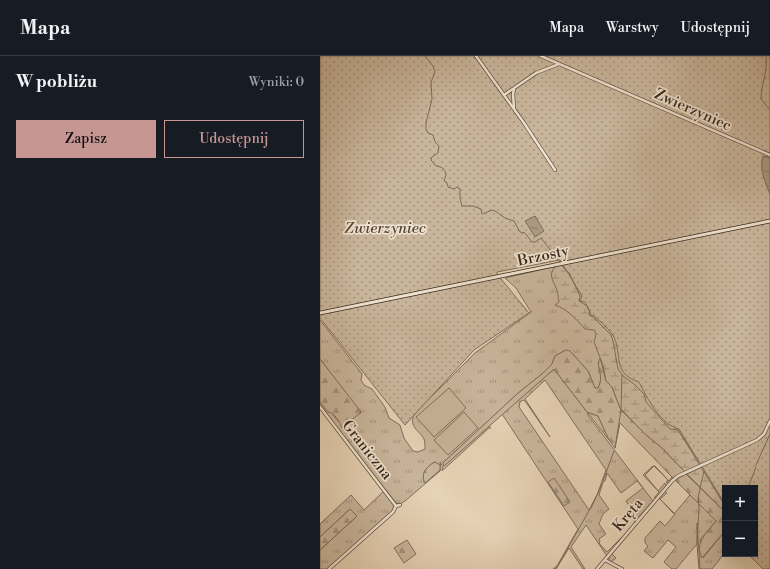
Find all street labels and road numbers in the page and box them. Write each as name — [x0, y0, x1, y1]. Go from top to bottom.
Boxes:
street label: Zwierzyniec — [652, 85, 734, 135]
street label: Brzosty — [515, 241, 571, 271]
street label: Graniczna — [338, 416, 396, 484]
street label: Kręta — [609, 494, 648, 536]

